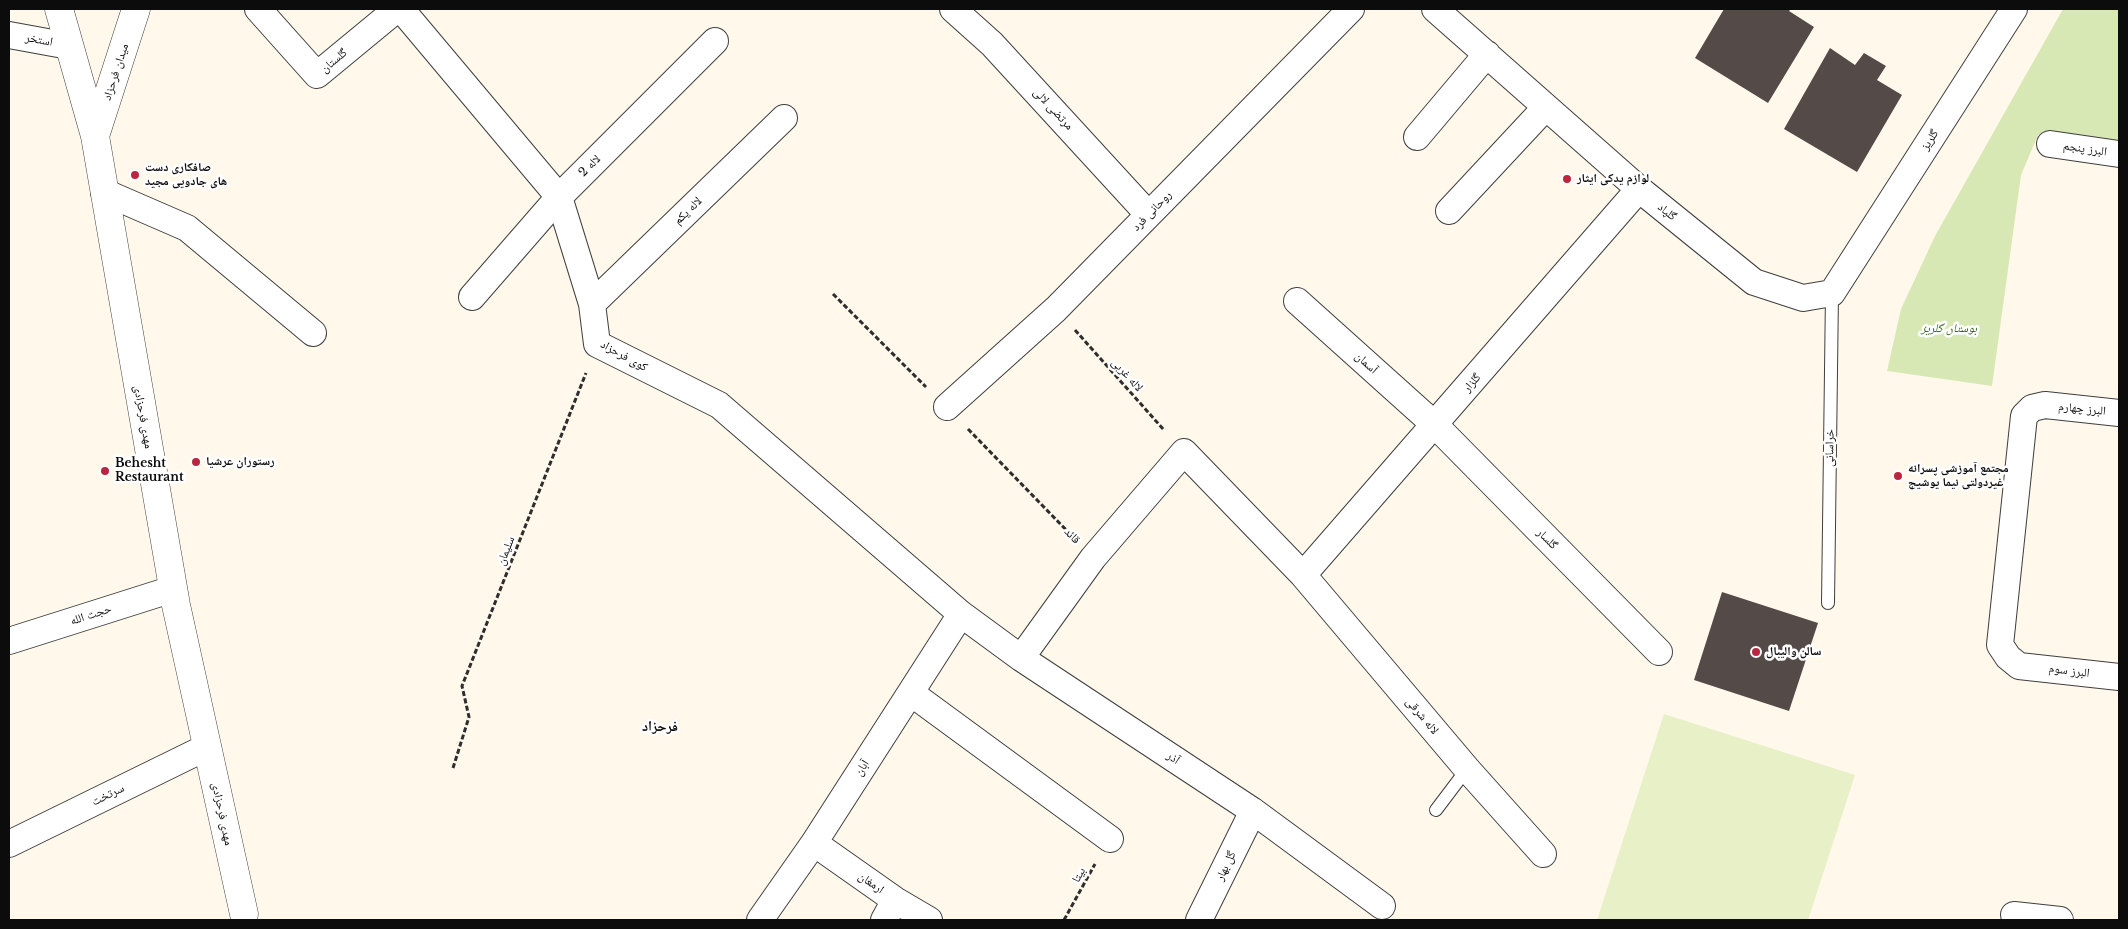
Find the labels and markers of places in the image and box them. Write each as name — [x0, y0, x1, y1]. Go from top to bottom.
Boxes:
place label: صافکاری دست های جادویی مجید — [145, 161, 227, 189]
marker: صافکاری دست های جادویی مجید — [129, 169, 141, 181]
place label: لوازم یدکی ایثار — [1577, 172, 1649, 186]
marker: لوازم یدکی ایثار — [1561, 173, 1573, 185]
place label: رستوران عرشیا — [206, 455, 275, 469]
marker: رستوران عرشیا — [190, 456, 202, 468]
place label: Behesht Restaurant — [115, 457, 183, 485]
place label: مجتمع آموزشی پسرانه غیردولتی نیما یوشیج — [1908, 462, 2009, 490]
marker: Behesht Restaurant — [99, 465, 111, 477]
marker: مجتمع آموزشی پسرانه غیردولتی نیما یوشیج — [1892, 470, 1904, 482]
place label: سالن والیبال — [1766, 645, 1821, 659]
marker: سالن والیبال — [1750, 646, 1762, 658]

